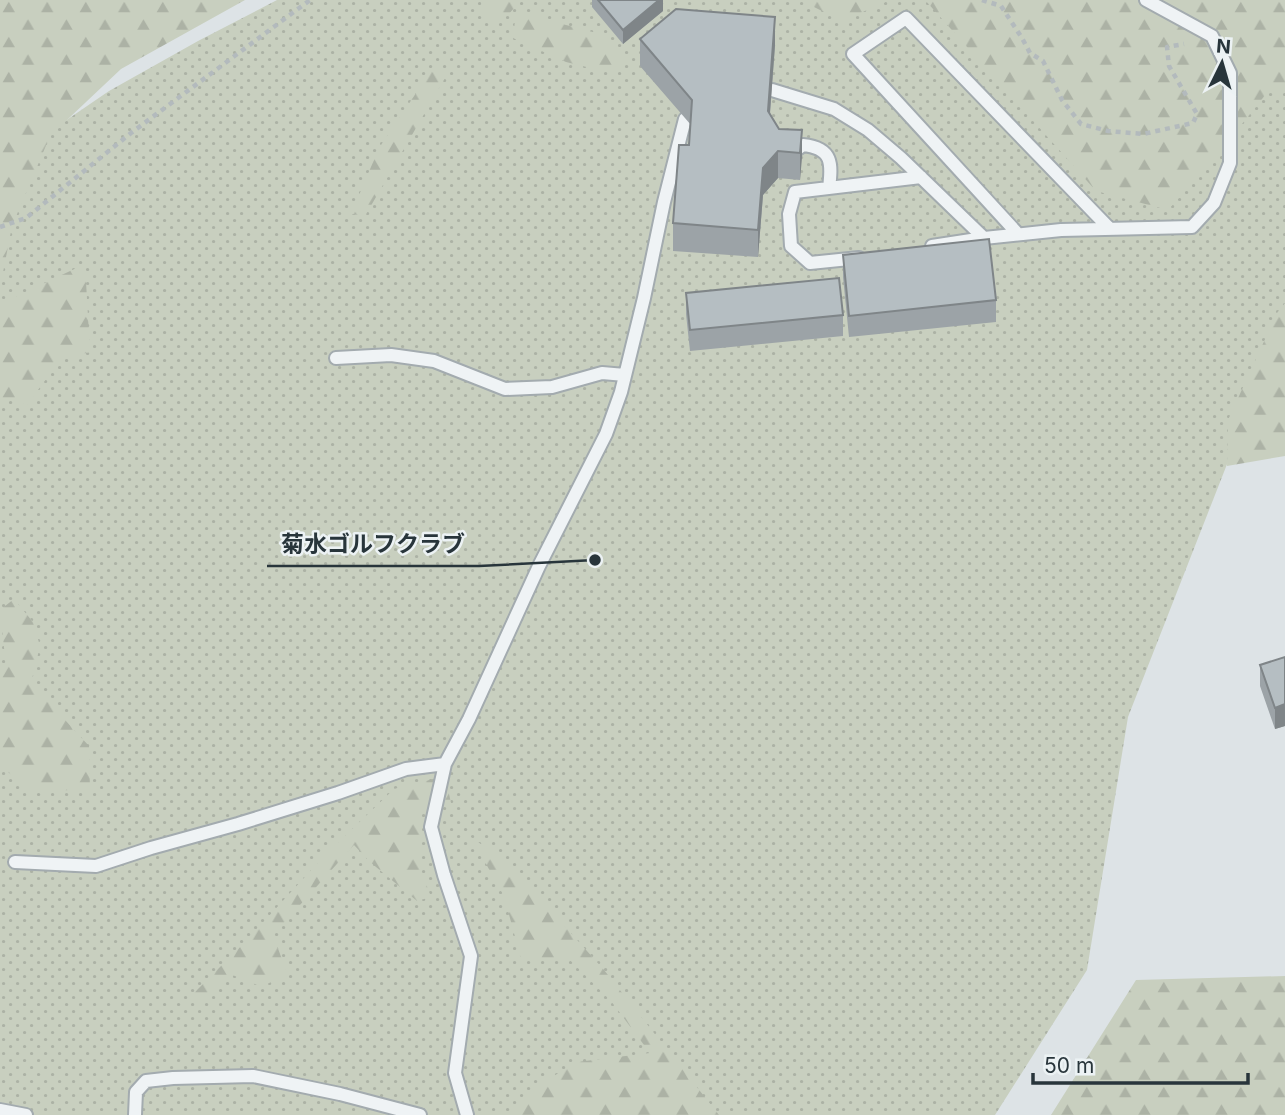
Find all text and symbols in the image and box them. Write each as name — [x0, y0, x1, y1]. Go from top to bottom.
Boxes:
north arrow — [1187, 28, 1257, 98]
text: N — [1215, 34, 1232, 59]
callout: 菊水ゴルフクラブ — [267, 522, 479, 566]
text: 菊水ゴルフクラブ — [281, 530, 465, 558]
scale bar — [1033, 1042, 1248, 1086]
text: 50 m — [1044, 1053, 1094, 1078]

